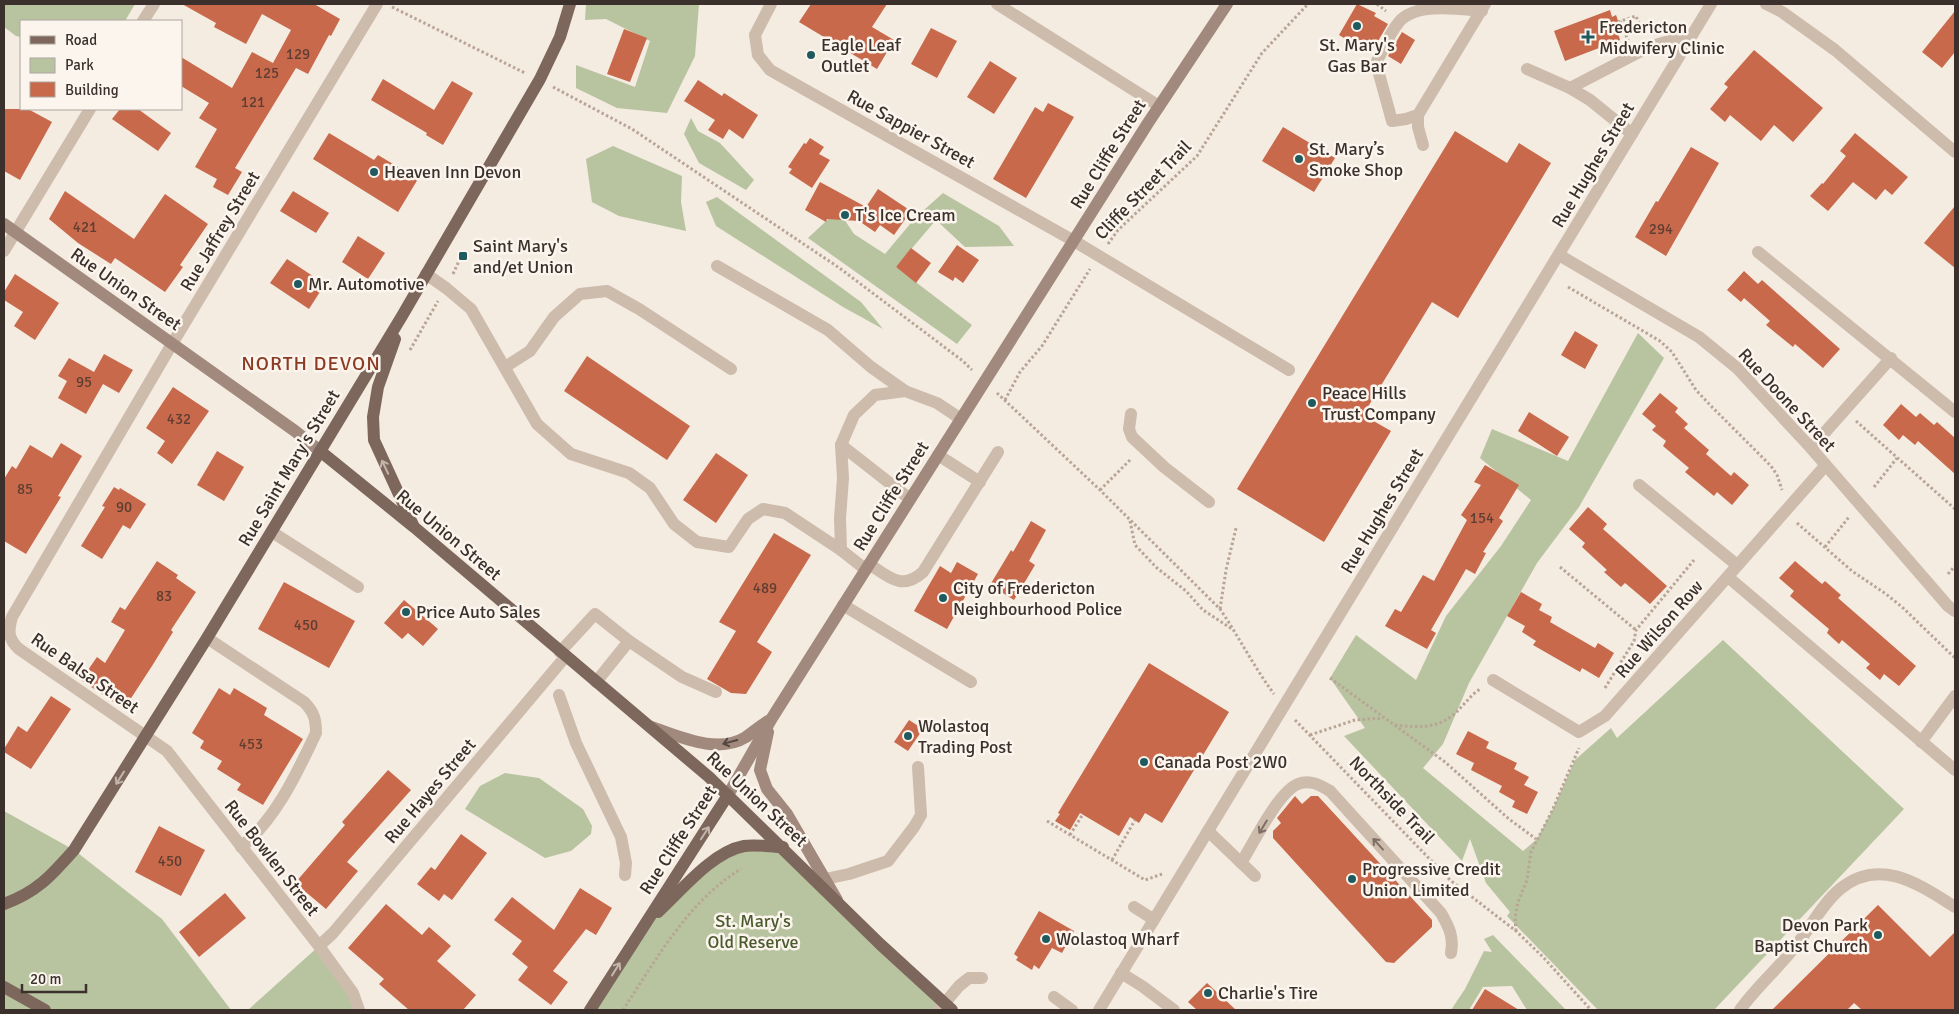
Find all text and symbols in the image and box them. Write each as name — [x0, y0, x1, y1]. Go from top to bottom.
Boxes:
place label: Fredericton Midwifery Clinic — [1599, 16, 1724, 59]
legend — [20, 20, 182, 110]
marker: St. Mary's Gas Bar — [1351, 20, 1363, 32]
marker: Fredericton Midwifery Clinic — [1581, 30, 1595, 44]
text: Road — [65, 31, 97, 49]
place label: Eagle Leaf Outlet — [821, 34, 902, 77]
place label: St. Mary's Gas Bar — [1319, 34, 1395, 77]
house number: 129 — [286, 45, 310, 63]
marker: Eagle Leaf Outlet — [805, 49, 817, 61]
text: Park — [65, 56, 94, 74]
house number: 125 — [255, 64, 279, 82]
text: Building — [65, 81, 119, 99]
street label: Rue Sappier Street — [843, 85, 979, 173]
house number: 121 — [241, 93, 265, 111]
street label: Rue Cliffe Street — [1065, 95, 1151, 213]
street label: Rue Hughes Street — [1547, 98, 1639, 232]
street label: Cliffe Street Trail — [1090, 136, 1196, 244]
place label: St. Mary’s Smoke Shop — [1309, 138, 1403, 181]
marker: St. Mary’s Smoke Shop — [1293, 153, 1305, 165]
place label: Heaven Inn Devon — [384, 161, 521, 183]
marker: Heaven Inn Devon — [368, 166, 380, 178]
street label: Rue Jaffrey Street — [176, 167, 264, 295]
place label: T's Ice Cream — [855, 204, 956, 226]
marker: T's Ice Cream — [839, 209, 851, 221]
house number: 421 — [73, 218, 97, 236]
house number: 294 — [1649, 220, 1673, 238]
place label: Saint Mary's and/et Union — [473, 235, 573, 278]
street label: Rue Union Street — [66, 243, 186, 335]
marker: Saint Mary's and/et Union — [457, 250, 469, 262]
place label: Mr. Automotive — [308, 273, 424, 295]
marker: Mr. Automotive — [292, 278, 304, 290]
street label: Rue Doone Street — [1734, 344, 1840, 456]
district label: NORTH DEVON — [241, 351, 381, 376]
house number: 95 — [76, 373, 92, 391]
place label: Peace Hills Trust Company — [1322, 382, 1436, 425]
street label: Rue Saint Mary's Street — [233, 386, 345, 550]
marker: Peace Hills Trust Company — [1306, 397, 1318, 409]
house number: 432 — [167, 410, 191, 428]
street label: Rue Cliffe Street — [848, 437, 934, 555]
street label: Rue Hughes Street — [1336, 444, 1428, 578]
one-way arrow — [380, 460, 390, 475]
house number: 85 — [17, 480, 33, 498]
street label: Rue Union Street — [392, 485, 506, 585]
house number: 90 — [116, 498, 132, 516]
house number: 154 — [1470, 509, 1494, 527]
street label: Rue Wilson Row — [1611, 576, 1707, 682]
place label: City of Fredericton Neighbourhood Police — [953, 577, 1122, 620]
house number: 489 — [753, 579, 777, 597]
house number: 83 — [156, 587, 172, 605]
marker: City of Fredericton Neighbourhood Police — [937, 592, 949, 604]
place label: Price Auto Sales — [416, 601, 540, 623]
marker: Price Auto Sales — [400, 606, 412, 618]
house number: 450 — [294, 616, 318, 634]
street label: Rue Balsa Street — [27, 628, 143, 718]
place label: Wolastoq Trading Post — [918, 715, 1012, 758]
marker: Wolastoq Trading Post — [902, 730, 914, 742]
street label: Rue Hayes Street — [380, 734, 480, 848]
house number: 453 — [239, 735, 263, 753]
one-way arrow — [723, 738, 739, 747]
street label: Rue Union Street — [702, 747, 812, 851]
place label: Canada Post 2W0 — [1154, 751, 1287, 773]
street label: Northside Trail — [1345, 751, 1439, 849]
marker: Canada Post 2W0 — [1138, 756, 1150, 768]
one-way arrow — [115, 770, 125, 784]
street label: Rue Cliffe Street — [635, 781, 721, 899]
street label: Rue Bowlen Street — [220, 796, 324, 920]
one-way arrow — [1257, 819, 1267, 833]
one-way arrow — [700, 826, 710, 840]
one-way arrow — [1373, 838, 1384, 851]
house number: 450 — [158, 852, 182, 870]
place label: Progressive Credit Union Limited — [1362, 858, 1501, 901]
marker: Progressive Credit Union Limited — [1346, 873, 1358, 885]
park label: St. Mary's Old Reserve — [707, 910, 799, 953]
place label: Devon Park Baptist Church — [1754, 914, 1868, 957]
place label: Wolastoq Wharf — [1056, 928, 1180, 950]
marker: Devon Park Baptist Church — [1872, 929, 1884, 941]
marker: Wolastoq Wharf — [1040, 933, 1052, 945]
scale bar — [22, 962, 86, 994]
one-way arrow — [611, 962, 621, 976]
text: 20 m — [30, 970, 61, 988]
place label: Charlie's Tire — [1218, 982, 1318, 1004]
marker: Charlie's Tire — [1202, 987, 1214, 999]

